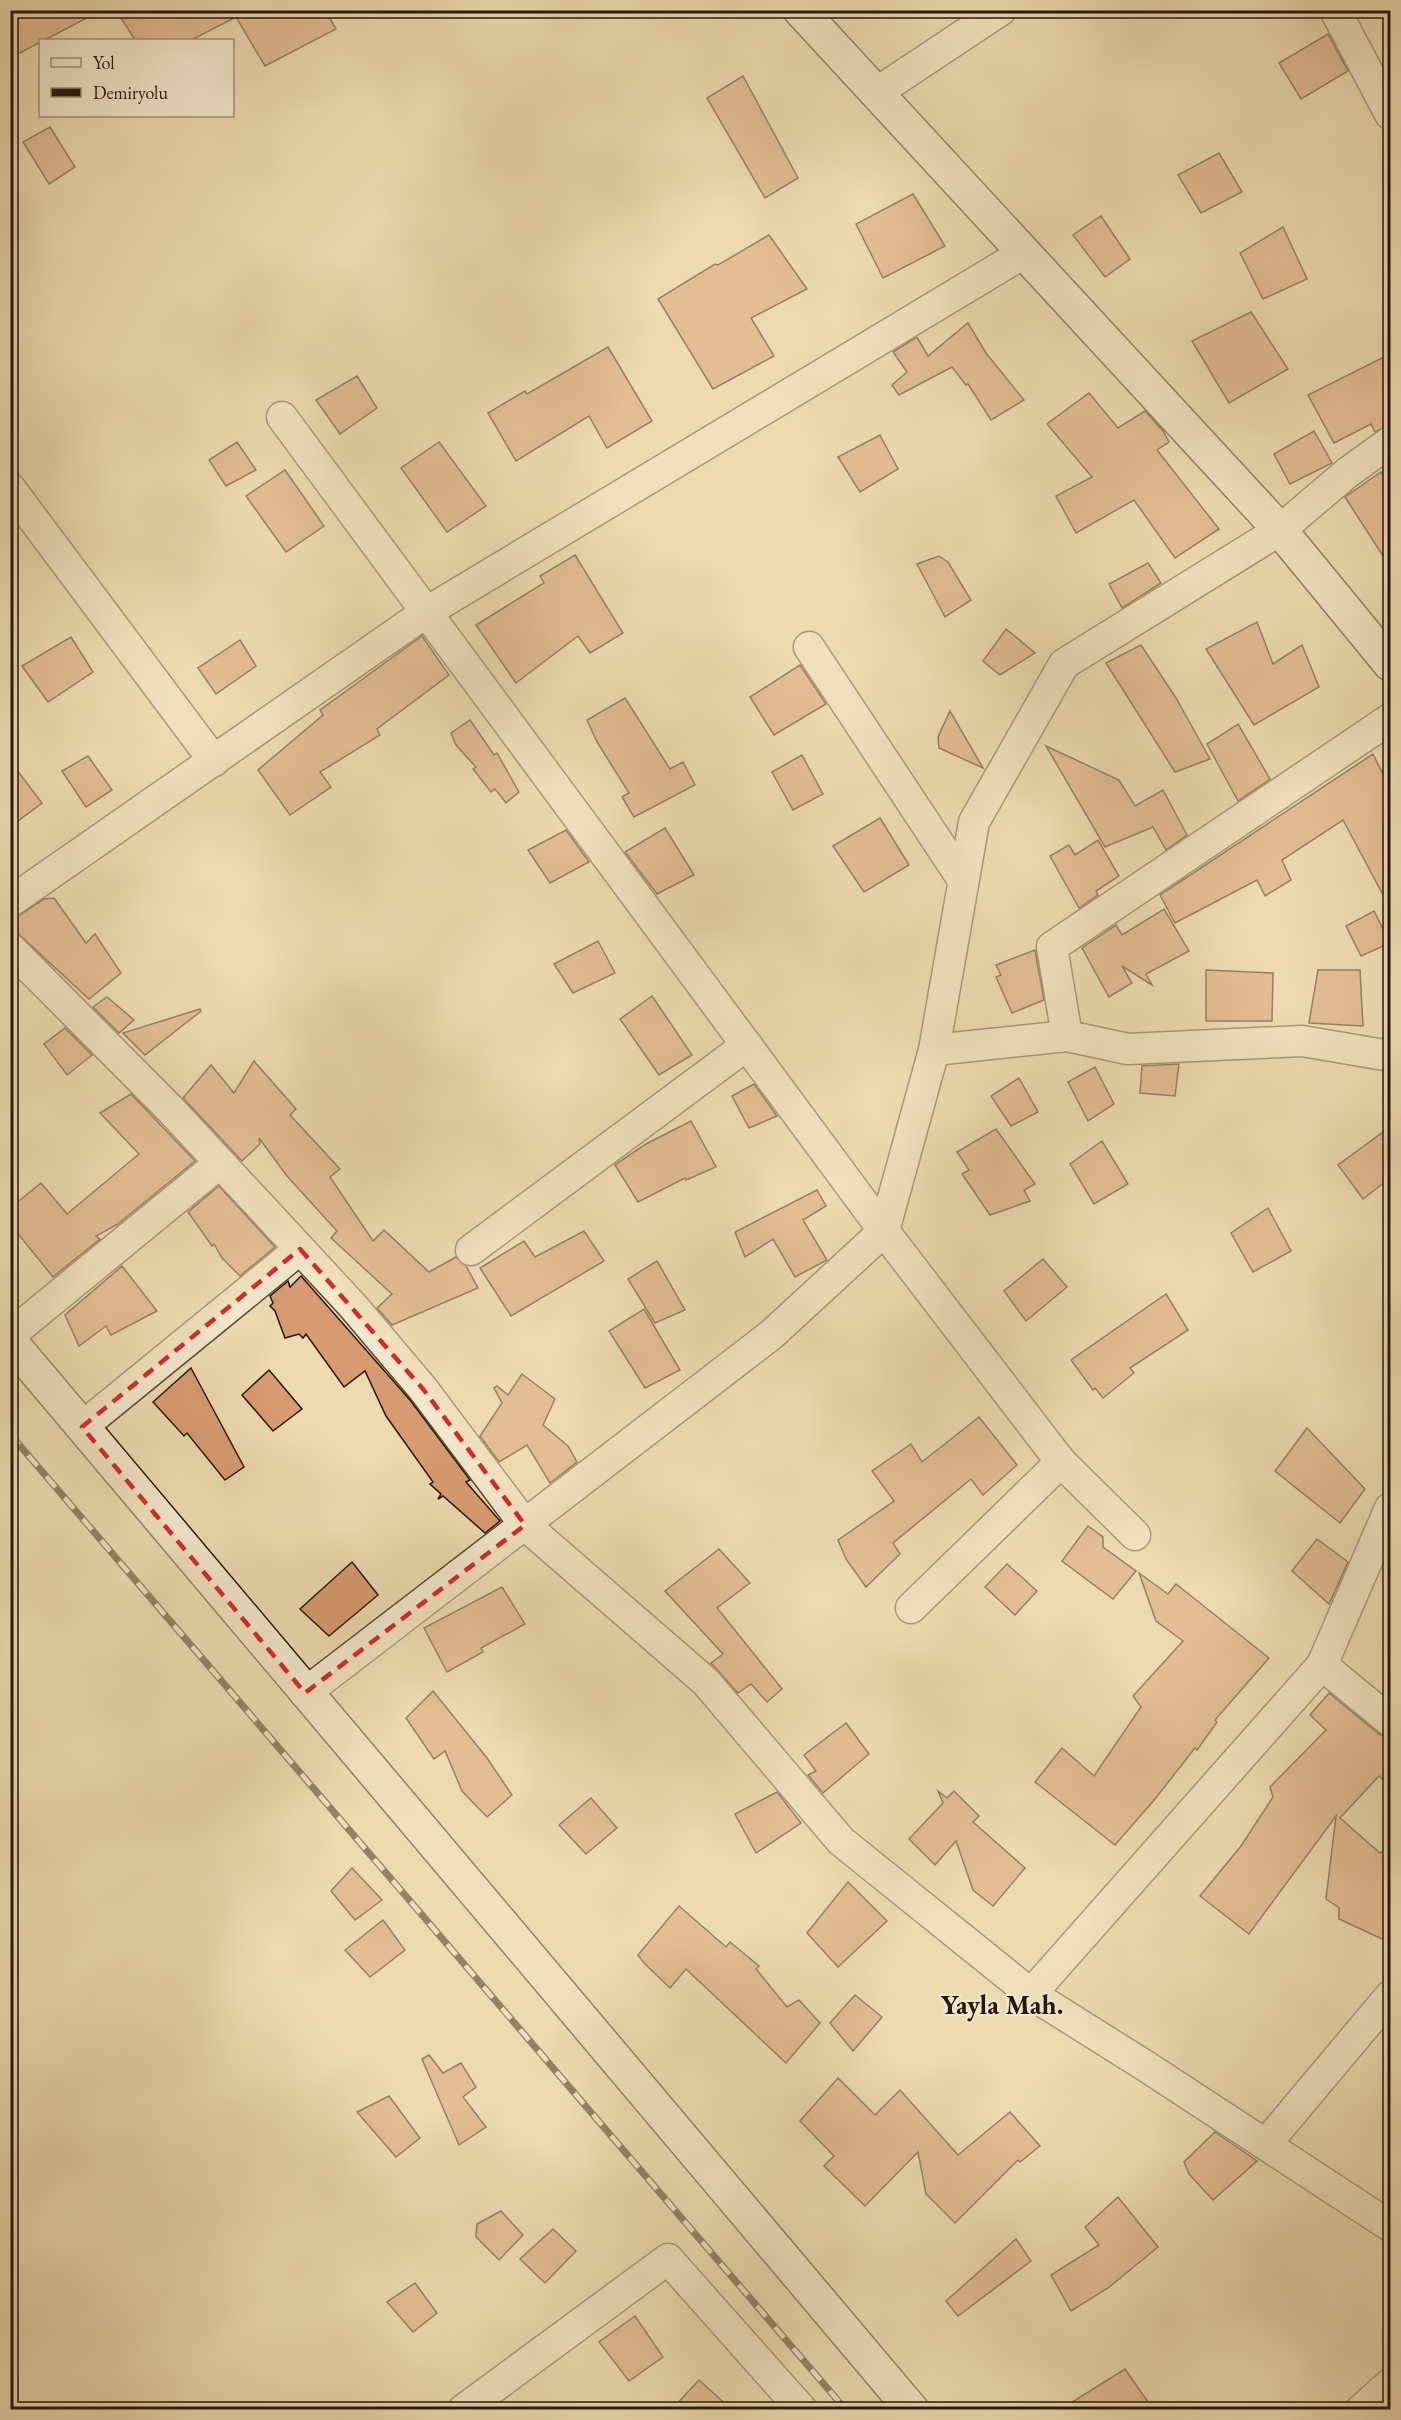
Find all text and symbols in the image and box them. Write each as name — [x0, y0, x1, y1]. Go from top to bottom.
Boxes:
legend — [39, 39, 234, 117]
text: Yol — [93, 51, 115, 74]
text: Demiryolu — [93, 81, 168, 104]
district label: Yayla Mah. — [941, 1987, 1063, 2022]

